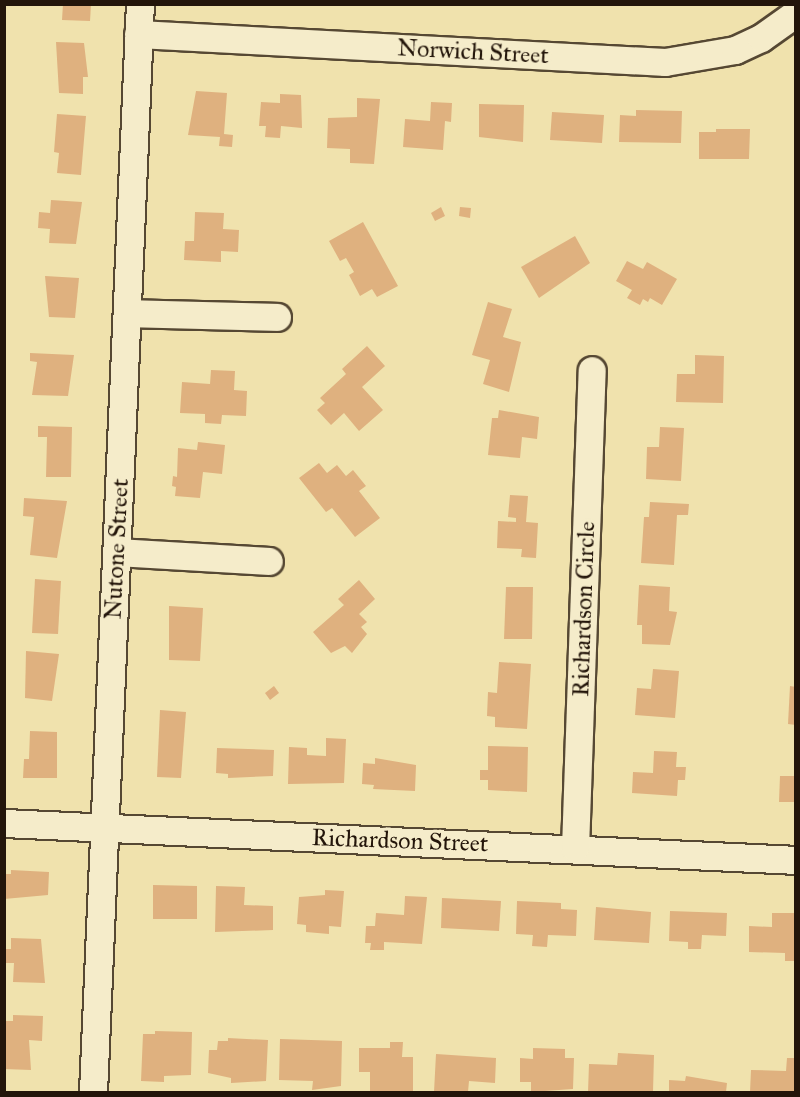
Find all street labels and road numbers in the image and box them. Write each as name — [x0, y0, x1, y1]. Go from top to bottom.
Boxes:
street label: Norwich Street — [396, 34, 550, 70]
street label: Nutone Street — [99, 478, 135, 620]
street label: Richardson Circle — [567, 521, 601, 697]
street label: Richardson Street — [311, 824, 489, 858]

